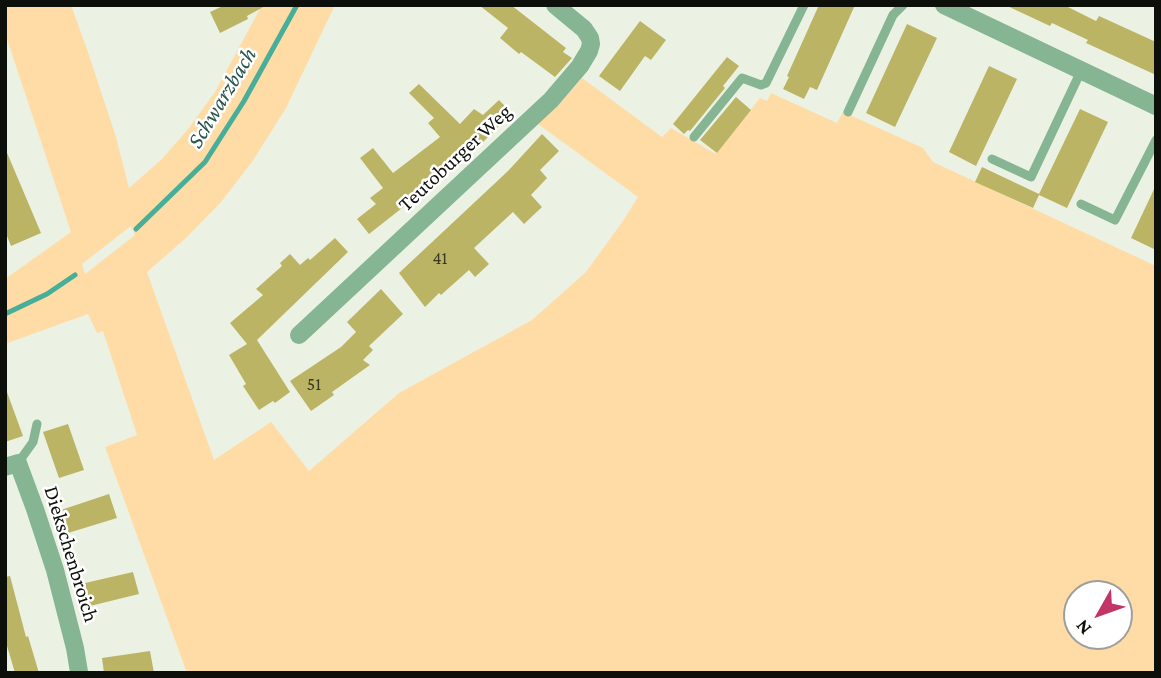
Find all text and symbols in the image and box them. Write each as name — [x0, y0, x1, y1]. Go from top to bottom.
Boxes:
water label: Schwarzbach — [181, 43, 263, 153]
street label: Teutoburger Weg — [393, 99, 517, 217]
house number: 41 — [432, 247, 448, 269]
house number: 51 — [307, 373, 321, 395]
street label: Diekschenbroich — [38, 483, 104, 625]
north arrow — [1063, 580, 1133, 650]
text: N — [1071, 616, 1095, 639]

